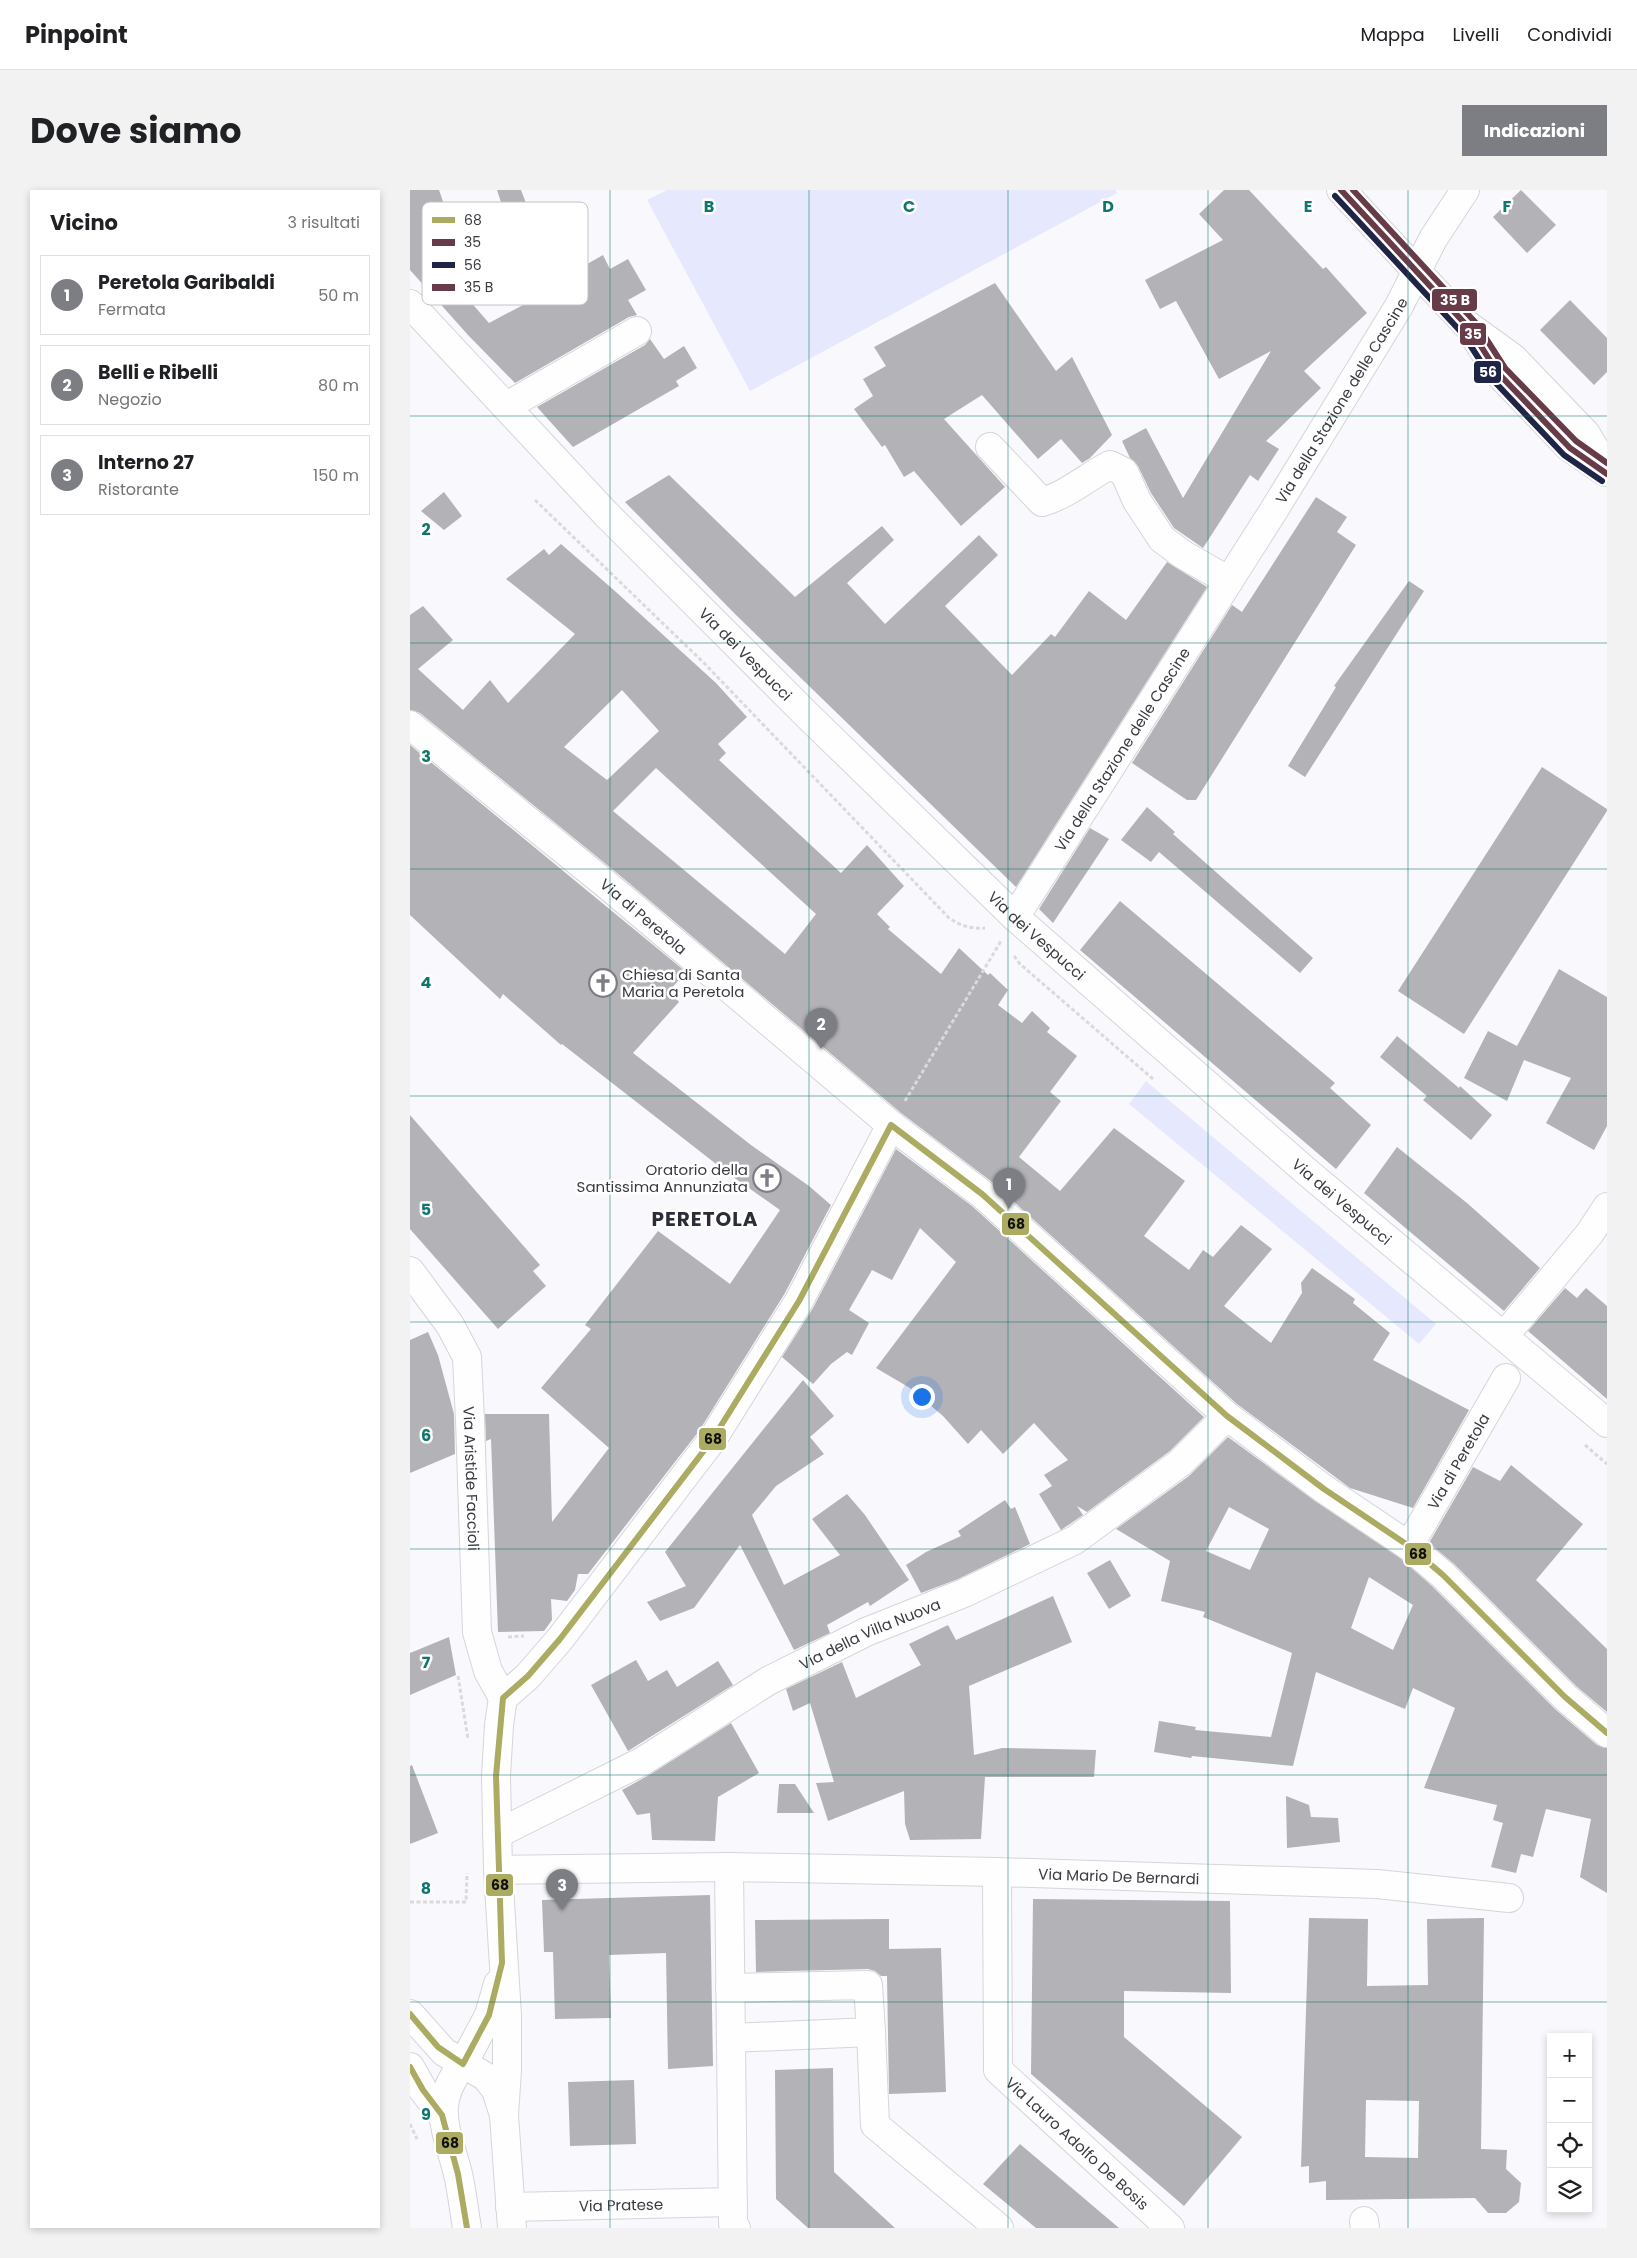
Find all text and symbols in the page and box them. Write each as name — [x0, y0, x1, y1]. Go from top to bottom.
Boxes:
text: Pinpoint — [25, 18, 128, 51]
text: Mappa — [1360, 22, 1425, 47]
text: Livelli — [1453, 22, 1499, 47]
text: Condividi — [1527, 22, 1612, 47]
button: Indicazioni — [1462, 105, 1607, 156]
text: Dove siamo — [30, 106, 242, 155]
text: B — [704, 195, 714, 218]
text: C — [903, 195, 915, 218]
text: D — [1102, 195, 1114, 218]
text: E — [1304, 195, 1312, 218]
text: F — [1503, 195, 1512, 218]
legend — [422, 202, 588, 305]
text: Vicino — [50, 208, 118, 237]
text: 68 — [464, 210, 482, 230]
text: 3 risultati — [287, 211, 360, 234]
text: 35 — [464, 232, 481, 252]
text: 56 — [464, 255, 482, 275]
text: Peretola Garibaldi — [98, 269, 275, 296]
text: 35 B — [464, 277, 493, 297]
text: 1 — [64, 284, 70, 307]
text: 50 m — [318, 284, 359, 307]
line badge: 35 B — [1431, 288, 1478, 312]
text: 35 B — [1440, 290, 1470, 310]
street label: Via della Stazione delle Cascine — [1270, 294, 1412, 507]
text: Fermata — [98, 298, 166, 321]
line badge: 35 — [1459, 322, 1487, 346]
text: 35 — [1464, 324, 1482, 344]
text: Belli e Ribelli — [98, 359, 218, 386]
line badge: 56 — [1473, 360, 1502, 384]
text: 56 — [1479, 362, 1497, 382]
text: 2 — [62, 374, 72, 397]
text: 80 m — [318, 374, 359, 397]
text: Negozio — [98, 388, 162, 411]
text: Interno 27 — [98, 449, 194, 476]
text: 3 — [62, 464, 72, 487]
text: 150 m — [313, 464, 359, 487]
text: Ristorante — [98, 478, 179, 501]
text: 2 — [421, 518, 431, 541]
street label: Via dei Vespucci — [695, 603, 797, 705]
street label: Via della Stazione delle Cascine — [1049, 643, 1195, 855]
text: 3 — [421, 745, 431, 768]
street label: Via di Peretola — [596, 873, 692, 959]
street label: Via dei Vespucci — [984, 886, 1090, 985]
place label: Chiesa di Santa Maria a Peretola — [622, 964, 744, 1002]
church icon: Chiesa di Santa Maria a Peretola — [588, 968, 618, 998]
text: 4 — [421, 971, 432, 994]
pin: 2 — [805, 1008, 837, 1049]
street label: Via dei Vespucci — [1288, 1153, 1397, 1249]
place label: Oratorio della Santissima Annunziata — [577, 1159, 748, 1197]
church icon: Oratorio della Santissima Annunziata — [752, 1163, 782, 1193]
pin: 1 — [993, 1168, 1025, 1209]
text: 5 — [421, 1198, 431, 1221]
district label: PERETOLA — [652, 1205, 758, 1233]
line badge: 68 — [1001, 1212, 1030, 1236]
text: 68 — [1007, 1214, 1025, 1234]
your location — [909, 1384, 935, 1410]
street label: Via Aristide Faccioli — [459, 1406, 485, 1551]
street label: Via di Peretola — [1422, 1409, 1494, 1513]
text: 6 — [421, 1424, 431, 1447]
line badge: 68 — [698, 1427, 727, 1451]
text: 68 — [704, 1429, 722, 1449]
line badge: 68 — [1404, 1542, 1432, 1566]
text: 68 — [1409, 1544, 1427, 1564]
street label: Via della Villa Nuova — [795, 1593, 943, 1674]
text: 7 — [422, 1651, 431, 1674]
street label: Via Mario De Bernardi — [1038, 1863, 1200, 1889]
pin: 3 — [546, 1869, 578, 1910]
line badge: 68 — [485, 1873, 514, 1897]
text: 68 — [491, 1875, 509, 1895]
text: 8 — [421, 1877, 431, 1900]
map controls — [1547, 2033, 1592, 2213]
button: + — [1547, 2033, 1592, 2078]
street label: Via Lauro Adolfo De Bosis — [1001, 2072, 1154, 2214]
button: − — [1547, 2078, 1592, 2123]
text: 9 — [421, 2103, 431, 2126]
button: locate — [1547, 2123, 1592, 2168]
line badge: 68 — [435, 2131, 464, 2155]
text: 68 — [441, 2133, 459, 2153]
button: layers — [1547, 2168, 1592, 2213]
street label: Via Pratese — [579, 2193, 663, 2216]

